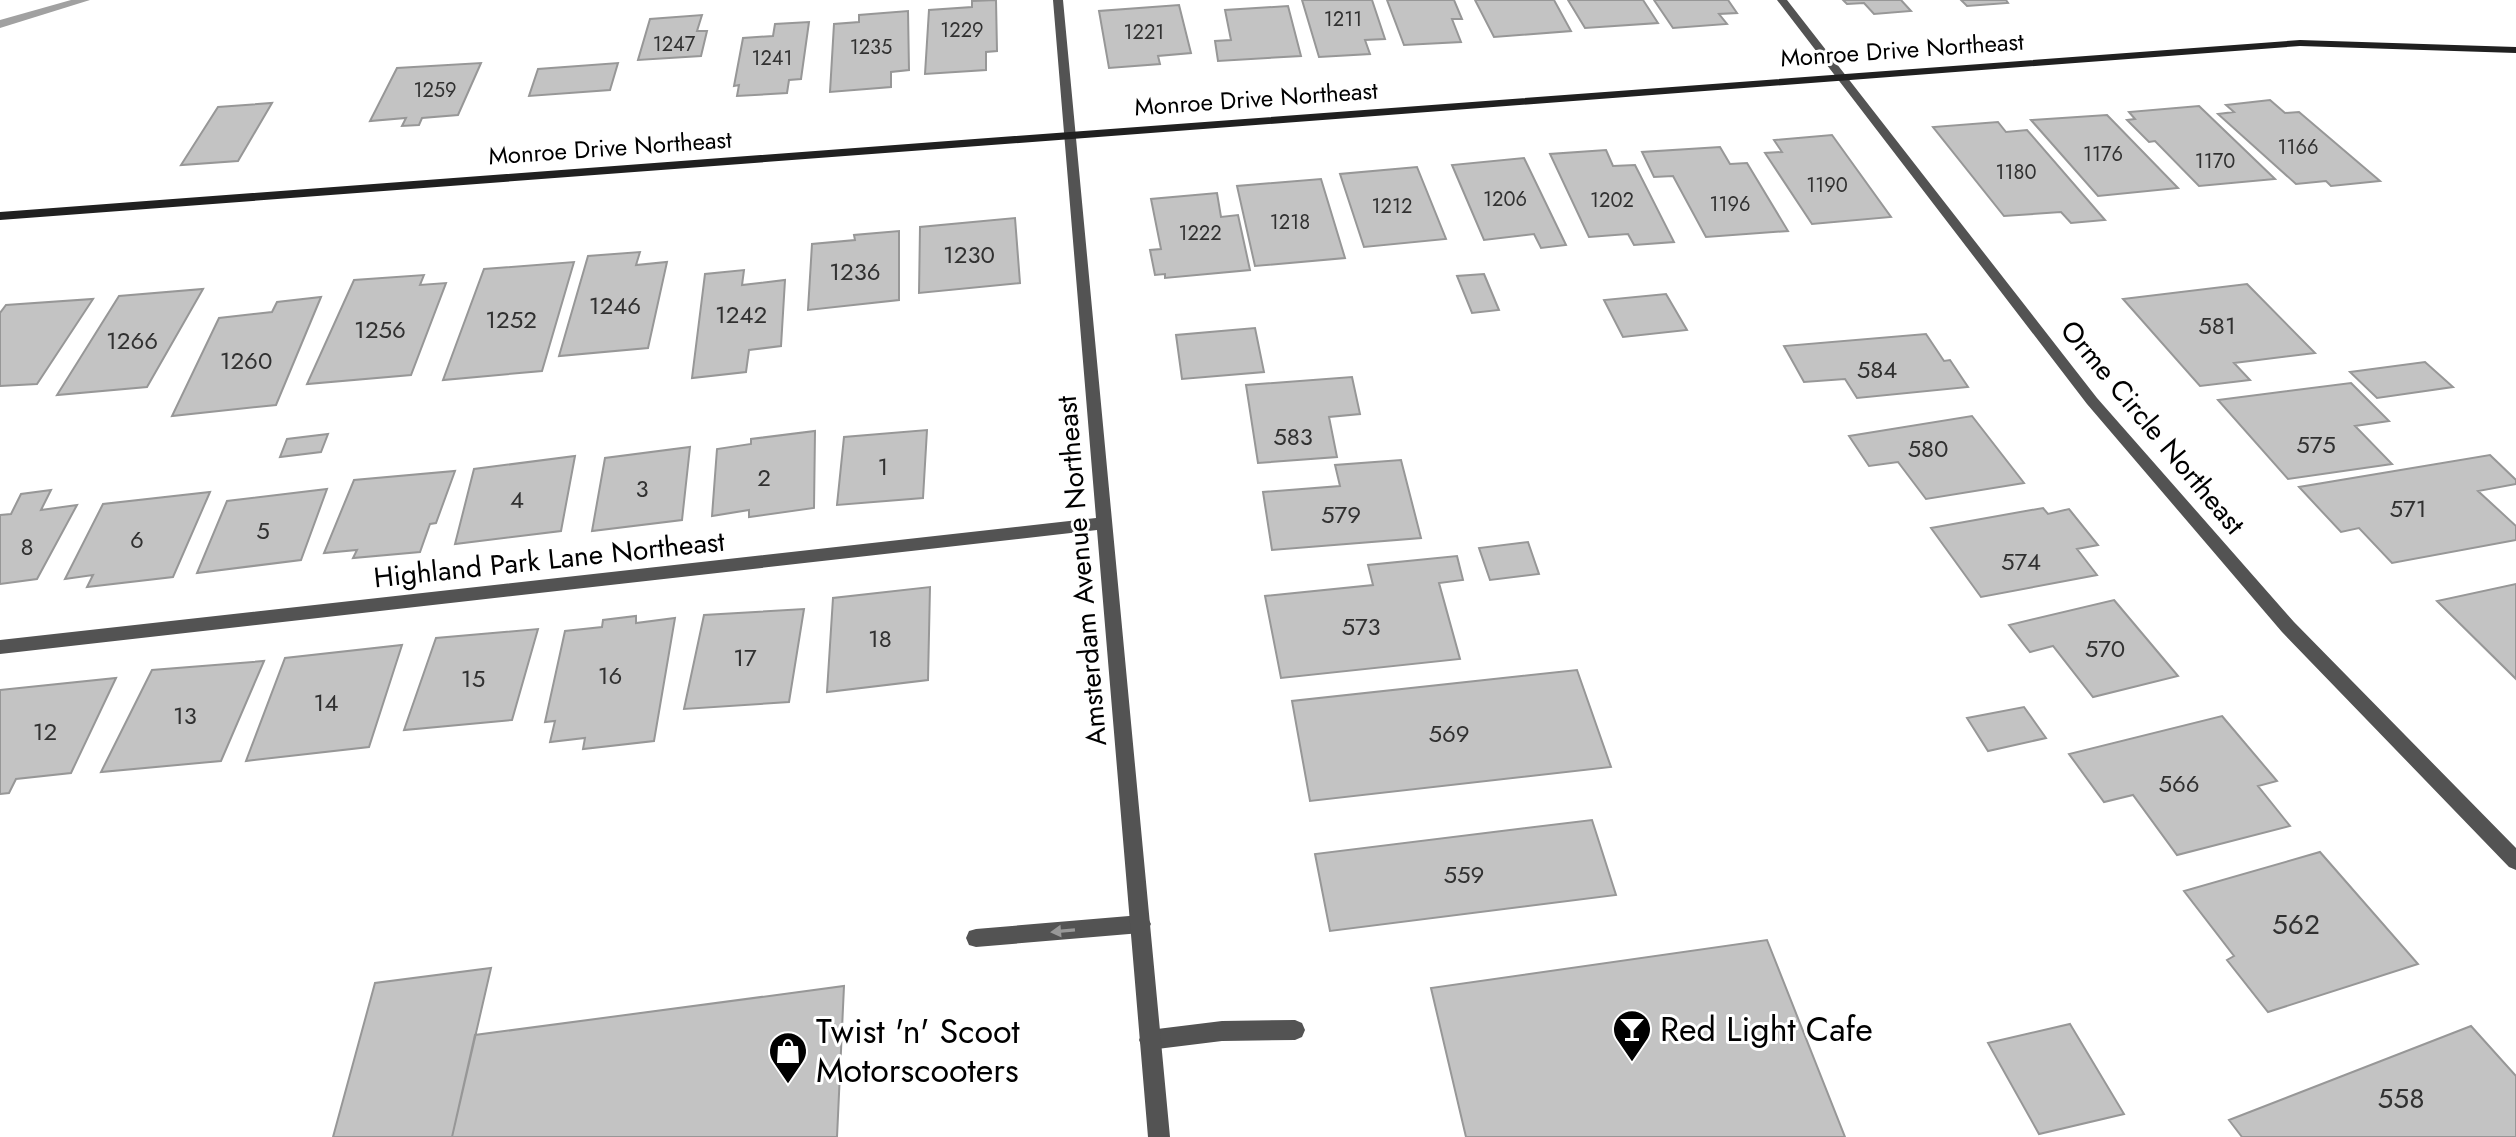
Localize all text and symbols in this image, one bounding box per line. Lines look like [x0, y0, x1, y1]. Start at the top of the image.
house number: 1211 [1324, 5, 1362, 34]
house number: 1229 [940, 16, 984, 45]
house number: 1221 [1124, 18, 1164, 47]
street label: Monroe Drive Northeast [1779, 24, 2025, 75]
house number: 1247 [653, 30, 696, 59]
house number: 1235 [850, 33, 892, 62]
house number: 1241 [751, 44, 793, 73]
street label: Monroe Drive Northeast [1133, 73, 1379, 124]
house number: 1259 [413, 76, 457, 105]
street label: Monroe Drive Northeast [487, 122, 733, 173]
house number: 1166 [2277, 133, 2319, 162]
house number: 1176 [2083, 140, 2123, 169]
house number: 1170 [2195, 147, 2235, 176]
house number: 1180 [1996, 158, 2036, 187]
house number: 1190 [1806, 171, 1848, 200]
house number: 1206 [1483, 185, 1527, 214]
house number: 1202 [1590, 186, 1634, 215]
house number: 1196 [1709, 190, 1751, 219]
house number: 1212 [1372, 192, 1412, 221]
house number: 1218 [1270, 208, 1310, 237]
house number: 1222 [1178, 219, 1222, 248]
house number: 1230 [943, 237, 995, 272]
house number: 1236 [829, 254, 881, 289]
house number: 1246 [589, 288, 641, 323]
house number: 1242 [715, 297, 767, 332]
house number: 1252 [485, 302, 537, 337]
house number: 581 [2198, 308, 2236, 343]
street label: Orme Circle Northeast [2051, 311, 2255, 544]
house number: 1256 [354, 312, 406, 347]
house number: 1266 [106, 323, 158, 358]
house number: 1260 [220, 343, 272, 378]
house number: 584 [1857, 352, 1897, 387]
street label: Amsterdam Avenue Northeast [1046, 394, 1117, 748]
house number: 583 [1273, 419, 1313, 454]
house number: 575 [2296, 427, 2336, 462]
house number: 580 [1907, 431, 1949, 466]
house number: 1 [878, 449, 888, 484]
house number: 2 [757, 460, 771, 495]
house number: 3 [635, 471, 649, 506]
house number: 4 [510, 482, 524, 517]
house number: 571 [2390, 491, 2426, 526]
house number: 579 [1321, 497, 1361, 532]
house number: 5 [256, 513, 270, 548]
street label: Highland Park Lane Northeast [372, 521, 727, 598]
house number: 6 [130, 522, 144, 557]
house number: 8 [20, 529, 34, 564]
house number: 574 [2001, 544, 2041, 579]
house number: 573 [1341, 609, 1381, 644]
house number: 18 [868, 621, 892, 656]
house number: 570 [2085, 631, 2125, 666]
house number: 17 [733, 640, 757, 675]
house number: 16 [598, 658, 622, 693]
house number: 15 [461, 661, 485, 696]
house number: 14 [314, 685, 338, 720]
house number: 13 [173, 698, 197, 733]
house number: 12 [33, 714, 57, 749]
house number: 569 [1428, 716, 1470, 751]
house number: 566 [2158, 766, 2200, 801]
house number: 559 [1444, 857, 1484, 892]
house number: 562 [2272, 904, 2320, 945]
one-way arrow [1050, 924, 1075, 937]
place label: Red Light Cafe [1660, 1005, 1873, 1054]
place label: Twist 'n' Scoot Motorscooters [816, 1007, 1020, 1095]
bar icon: Red Light Cafe [1611, 1008, 1653, 1063]
shop icon: Twist 'n' Scoot Motorscooters [767, 1030, 809, 1085]
house number: 558 [2378, 1078, 2424, 1119]

